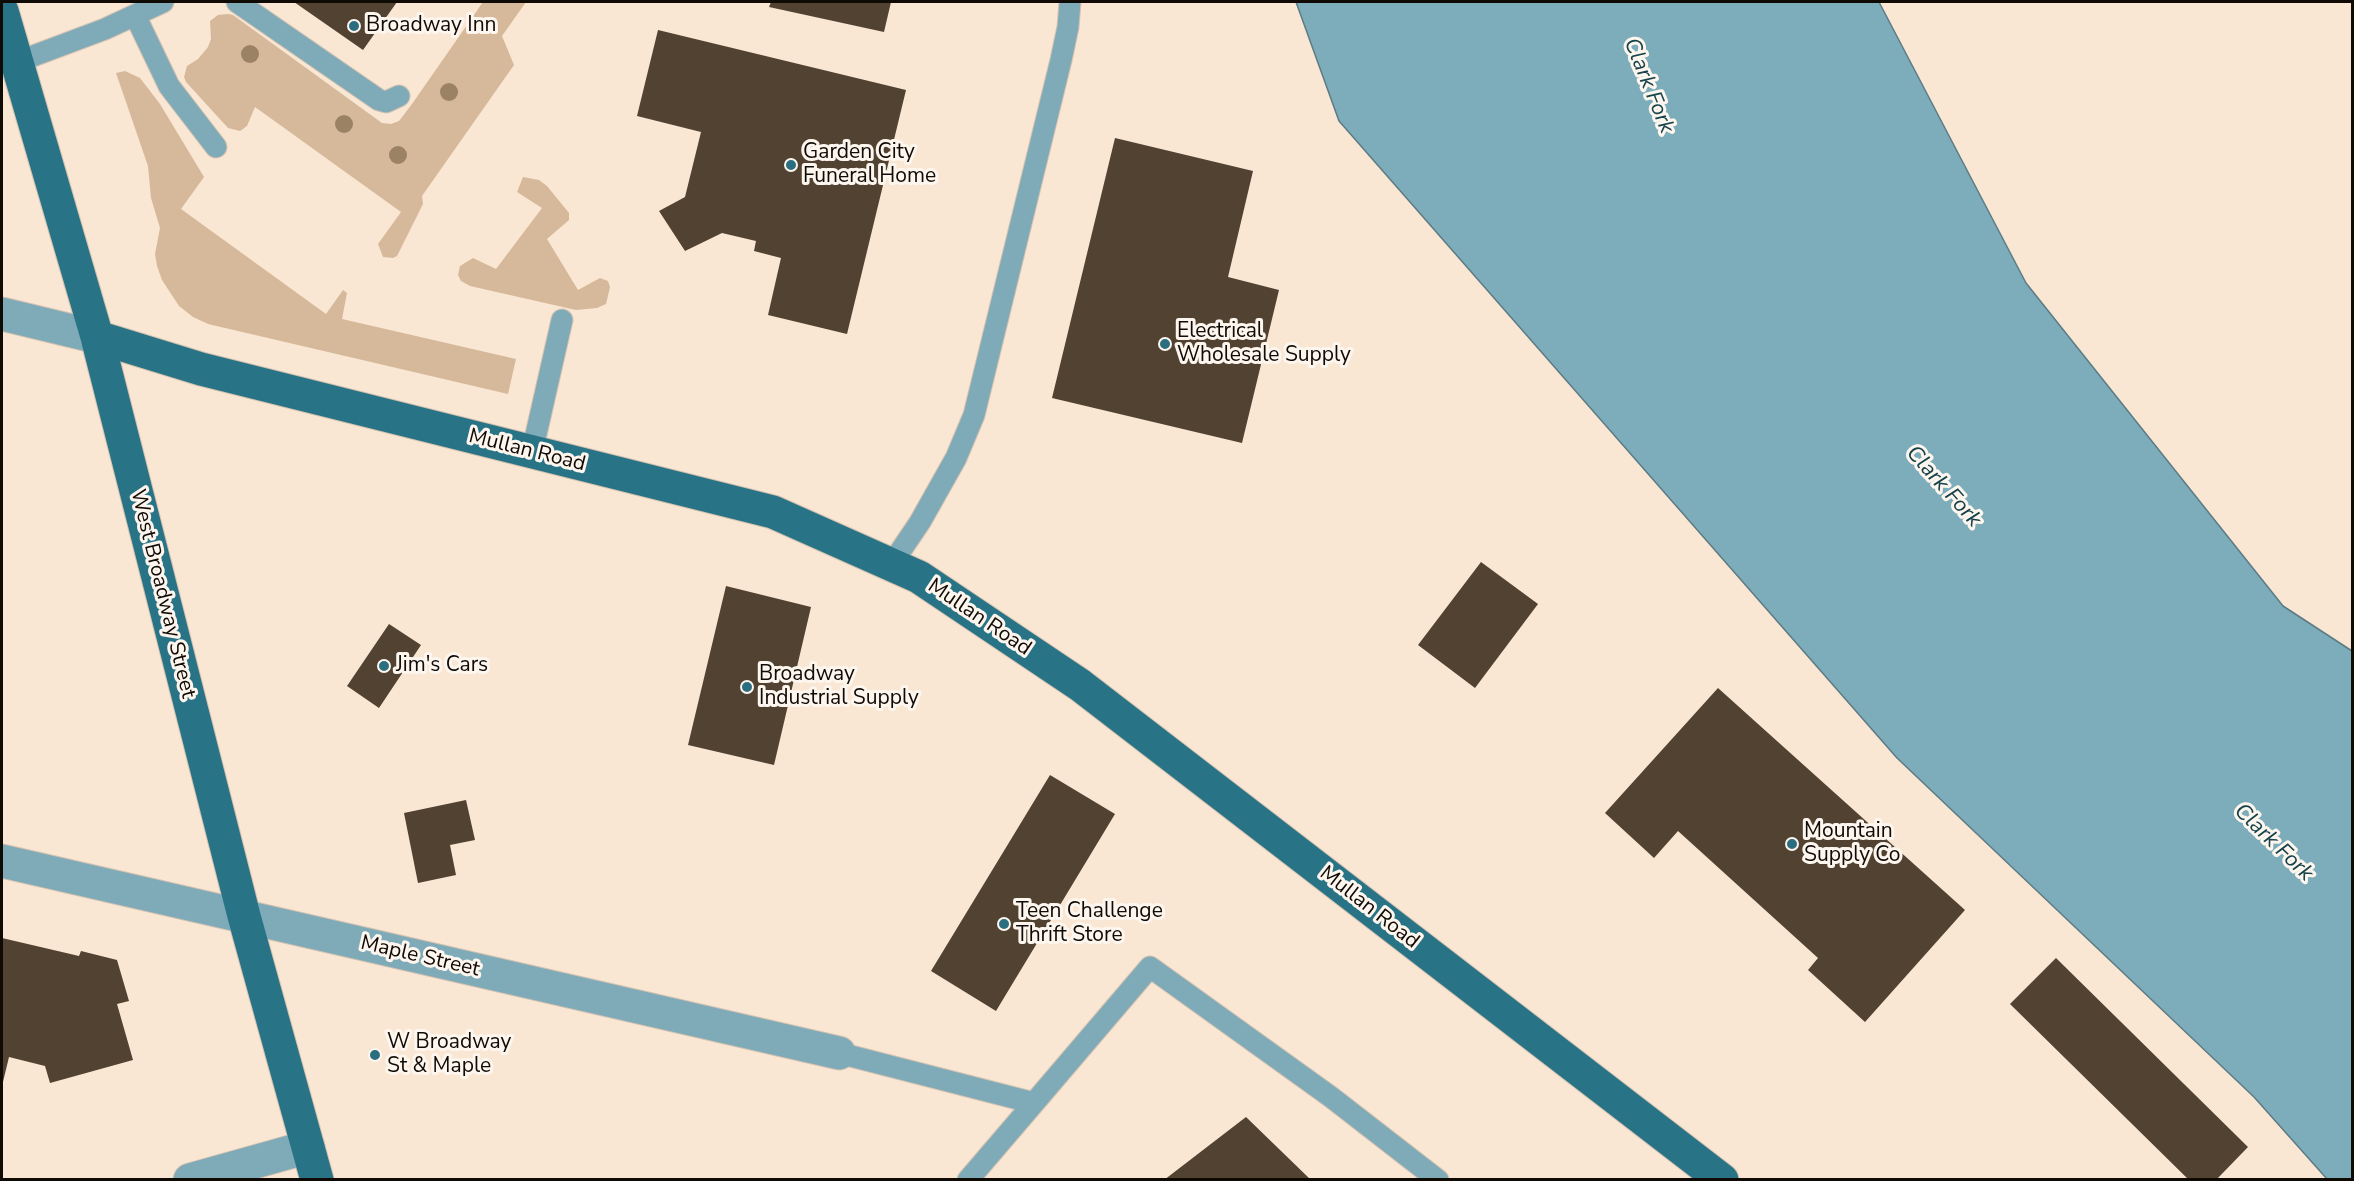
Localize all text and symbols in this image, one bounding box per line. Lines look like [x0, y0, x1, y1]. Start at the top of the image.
place label: Broadway Inn [366, 13, 497, 39]
marker: Broadway Inn [347, 19, 361, 33]
water label: Clark Fork [1617, 35, 1679, 137]
place label: Garden City Funeral Home [803, 140, 936, 190]
marker: Garden City Funeral Home [784, 158, 798, 172]
place label: Electrical Wholesale Supply [1177, 319, 1351, 369]
marker: Electrical Wholesale Supply [1158, 337, 1172, 351]
street label: Mullan Road [466, 424, 588, 478]
water label: Clark Fork [1900, 441, 1986, 533]
street label: West Broadway Street [124, 487, 200, 701]
street label: Mullan Road [922, 574, 1036, 662]
place label: Jim's Cars [396, 653, 488, 679]
marker: Jim's Cars [377, 659, 391, 673]
place label: Broadway Industrial Supply [759, 662, 919, 712]
marker: Broadway Industrial Supply [740, 680, 754, 694]
water label: Clark Fork [2228, 799, 2318, 887]
place label: Mountain Supply Co [1804, 819, 1900, 869]
marker: Mountain Supply Co [1785, 837, 1799, 851]
street label: Mullan Road [1314, 861, 1424, 955]
place label: Teen Challenge Thrift Store [1016, 899, 1163, 949]
marker: Teen Challenge Thrift Store [997, 917, 1011, 931]
street label: Maple Street [358, 931, 482, 983]
place label: W Broadway St & Maple [387, 1030, 511, 1080]
marker: W Broadway St & Maple [368, 1048, 382, 1062]

